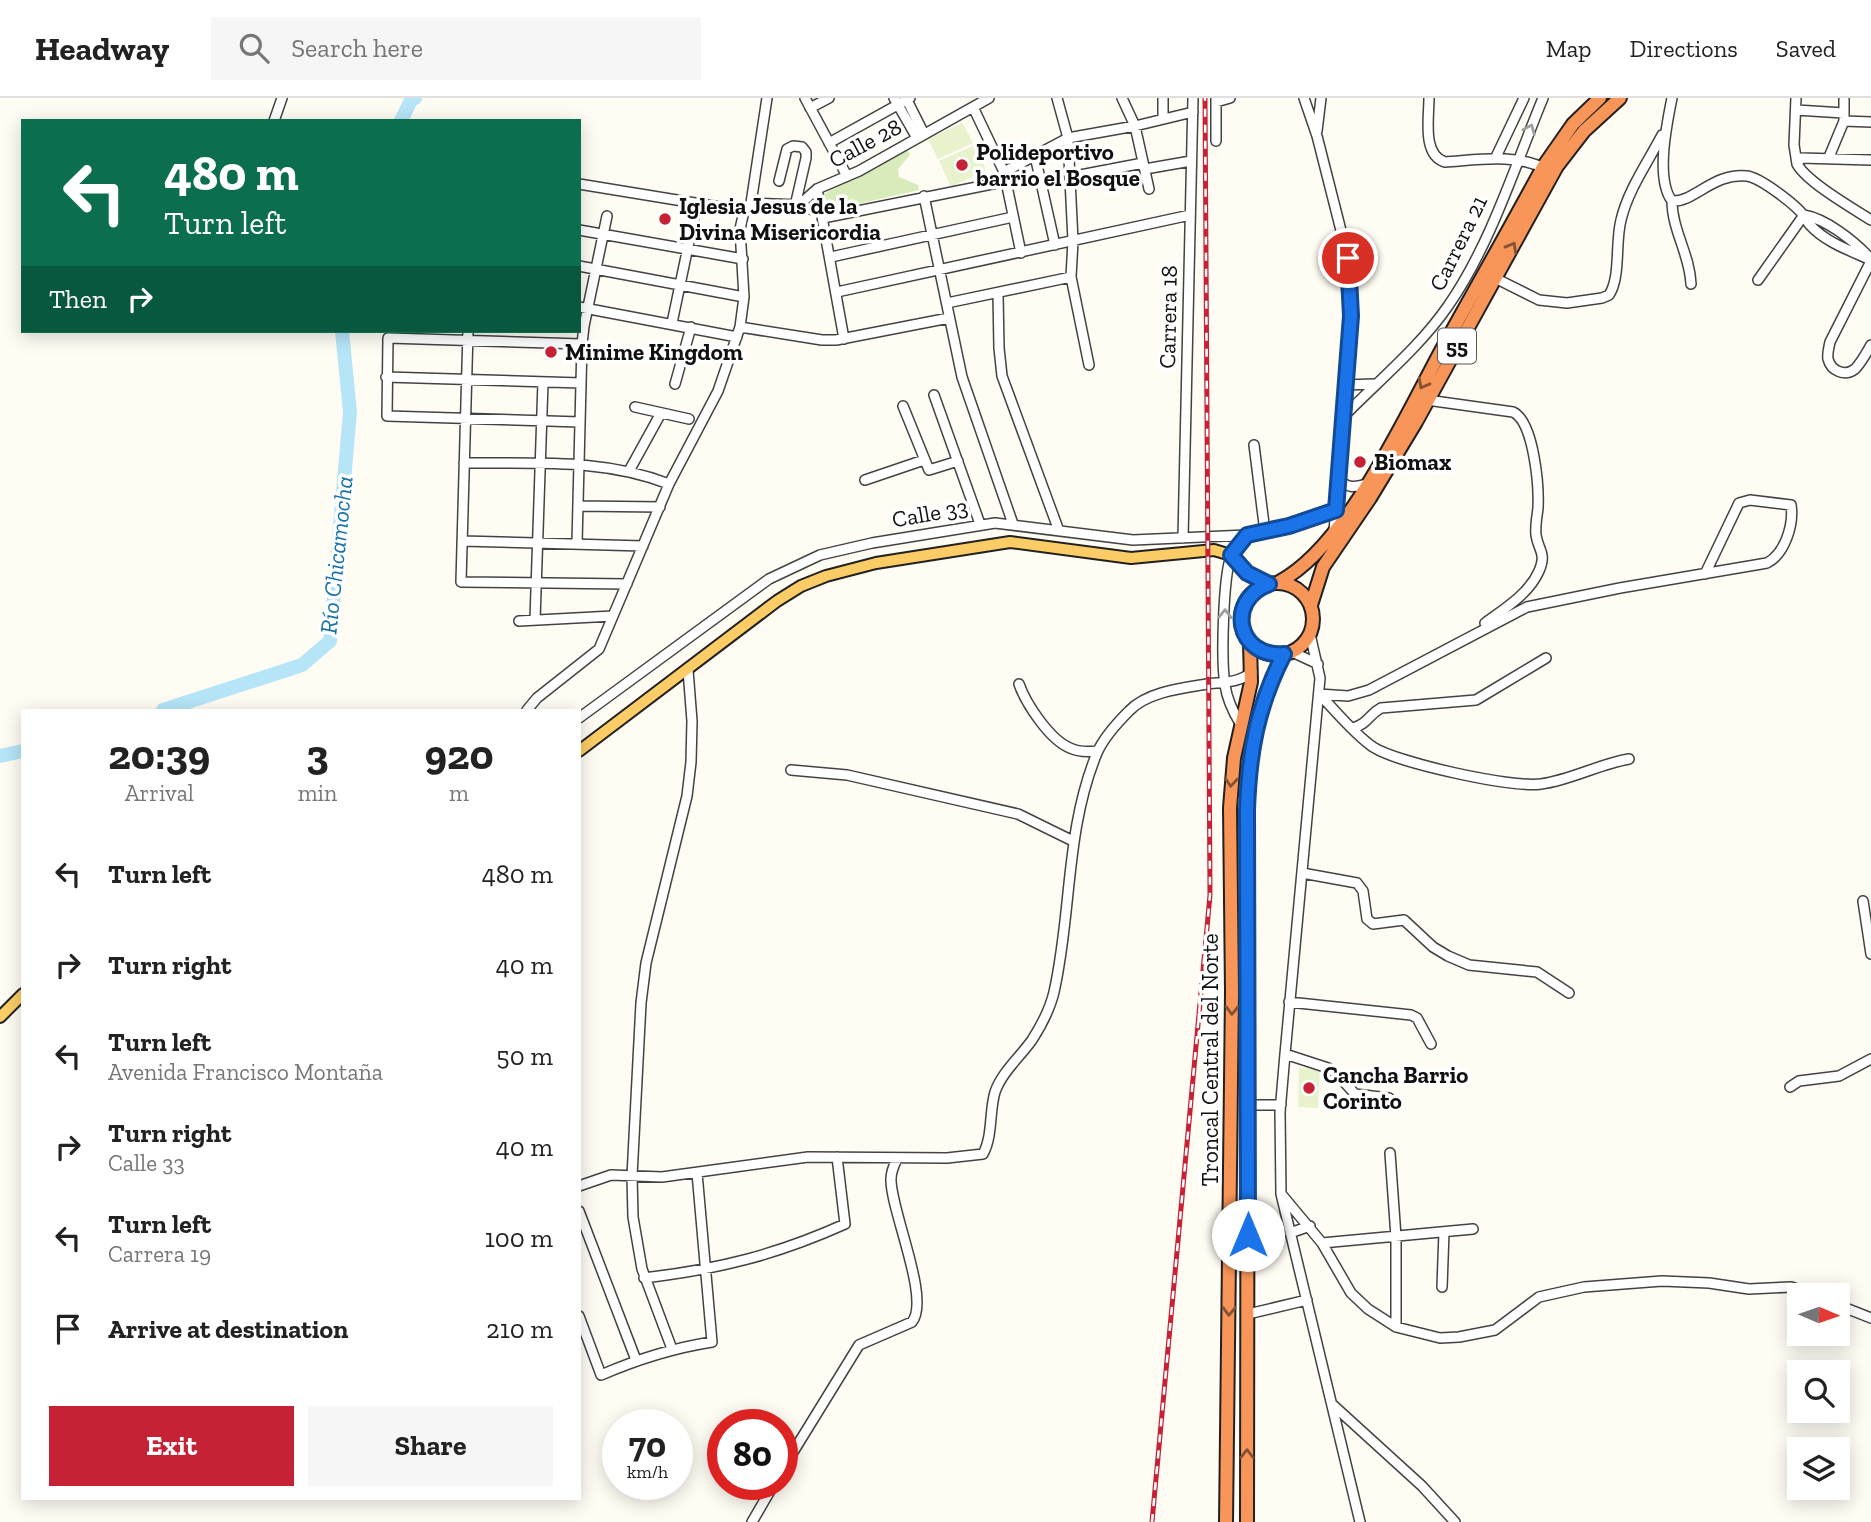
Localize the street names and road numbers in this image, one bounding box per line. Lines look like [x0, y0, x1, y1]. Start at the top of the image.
street label: Calle 28 [824, 112, 906, 174]
street label: Carrera 21 [1423, 191, 1493, 295]
street label: Carrera 18 [1153, 265, 1183, 369]
road number: 55 [1438, 328, 1476, 364]
street label: Calle 33 [890, 493, 970, 533]
street label: Troncal Central del Norte [1196, 933, 1224, 1187]

